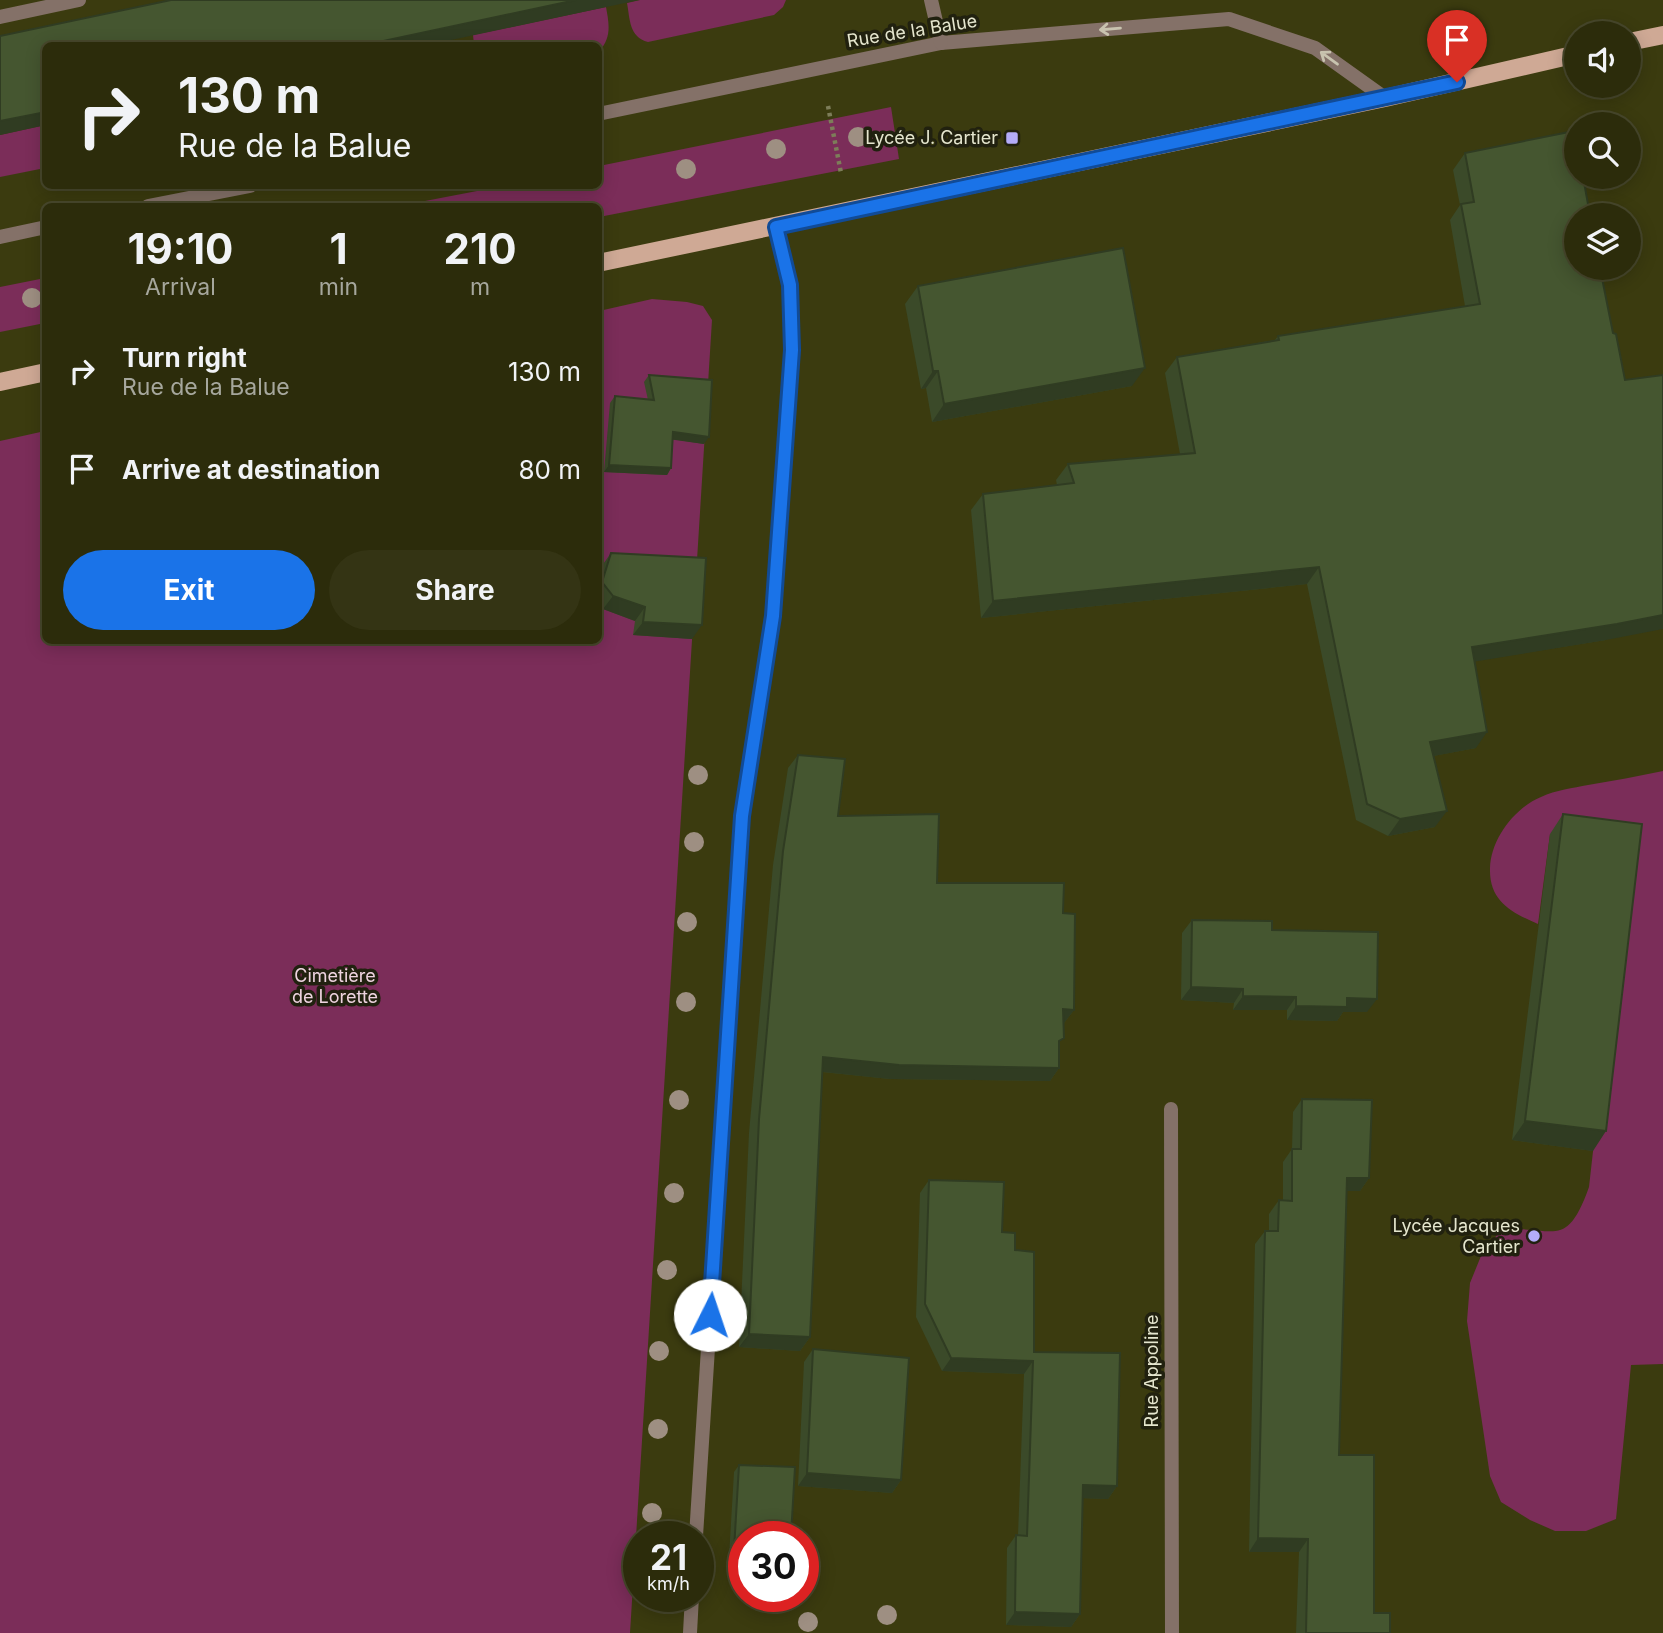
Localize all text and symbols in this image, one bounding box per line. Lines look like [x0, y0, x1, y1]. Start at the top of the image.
street label: Rue de la Balue [845, 10, 978, 51]
pin [1427, 10, 1487, 82]
icon: arrive [1438, 21, 1476, 59]
map controls [1564, 21, 1641, 280]
button: sound [1564, 21, 1641, 98]
one-way arrow [1099, 23, 1122, 36]
one-way arrow [1320, 51, 1339, 65]
text: 130 m [178, 66, 320, 125]
icon: right [63, 70, 154, 161]
button: search [1564, 112, 1641, 189]
text: Rue de la Balue [178, 126, 411, 165]
place label: Lycée J. Cartier [865, 127, 998, 148]
marker: Lycée J. Cartier [1004, 130, 1020, 146]
button: layers [1564, 203, 1641, 280]
text: 19:10 [127, 223, 233, 274]
text: 1 [329, 223, 348, 274]
text: 210 [444, 223, 517, 274]
text: Arrival [145, 273, 216, 301]
text: min [319, 273, 358, 301]
text: m [470, 273, 490, 301]
text: Turn right [122, 342, 247, 373]
icon: right [63, 352, 101, 390]
text: 130 m [508, 356, 581, 387]
text: Rue de la Balue [122, 373, 290, 401]
icon: arrive [63, 450, 101, 488]
text: Arrive at destination [122, 454, 381, 485]
text: 80 m [518, 454, 581, 485]
button: Exit [63, 550, 315, 630]
button: Share [329, 550, 581, 630]
park label: Cimetière de Lorette [292, 965, 378, 1007]
place label: Lycée Jacques Cartier [1393, 1215, 1520, 1257]
marker: Lycée Jacques Cartier [1526, 1228, 1542, 1244]
position arrow [673, 1278, 747, 1352]
street label: Rue Appoline [1141, 1315, 1162, 1427]
speed limit sign: 30 [728, 1521, 819, 1612]
text: 21 [650, 1536, 687, 1578]
text: km/h [647, 1573, 690, 1594]

